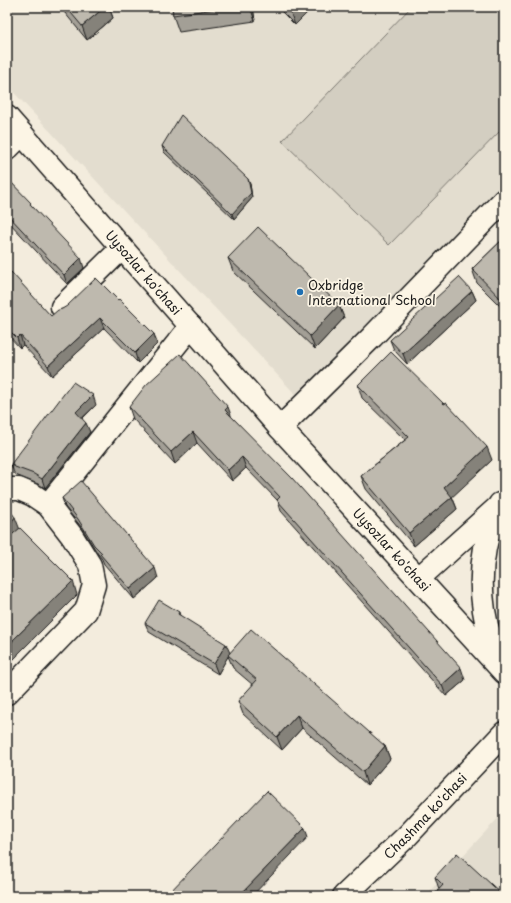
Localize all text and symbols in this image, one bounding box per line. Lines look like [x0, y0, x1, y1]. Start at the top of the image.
street label: Uysozlar ko'chasi [101, 226, 186, 319]
place label: Oxbridge International School [308, 275, 436, 309]
marker: Oxbridge International School [295, 287, 305, 297]
street label: Uysozlar ko'chasi [349, 503, 435, 595]
street label: Chashma ko'chasi [379, 768, 471, 863]

